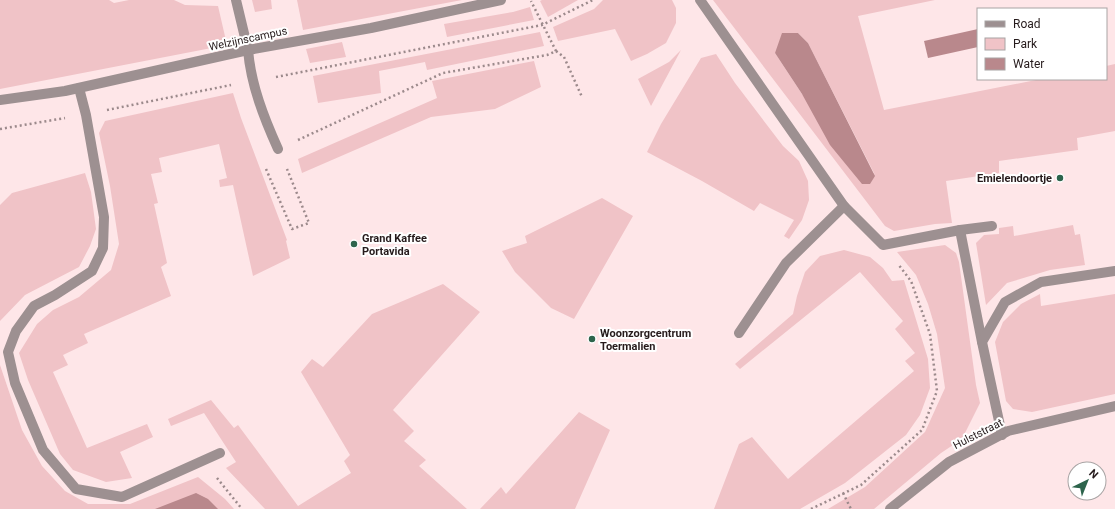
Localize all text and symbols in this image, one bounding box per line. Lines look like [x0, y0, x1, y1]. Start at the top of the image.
legend [977, 8, 1107, 80]
text: Road [1013, 17, 1041, 31]
street label: Welzijnscampus [208, 24, 289, 54]
text: Park [1013, 37, 1038, 51]
text: Water [1013, 57, 1044, 71]
place label: Emielendoortje [977, 172, 1052, 185]
marker: Emielendoortje [1055, 173, 1065, 183]
place label: Grand Kaffee Portavida [362, 232, 427, 258]
marker: Grand Kaffee Portavida [349, 239, 359, 249]
place label: Woonzorgcentrum Toermalien [600, 327, 691, 353]
marker: Woonzorgcentrum Toermalien [587, 334, 597, 344]
street label: Hulststraat [951, 416, 1005, 452]
north arrow [1067, 461, 1107, 501]
text: N [1086, 467, 1101, 482]

